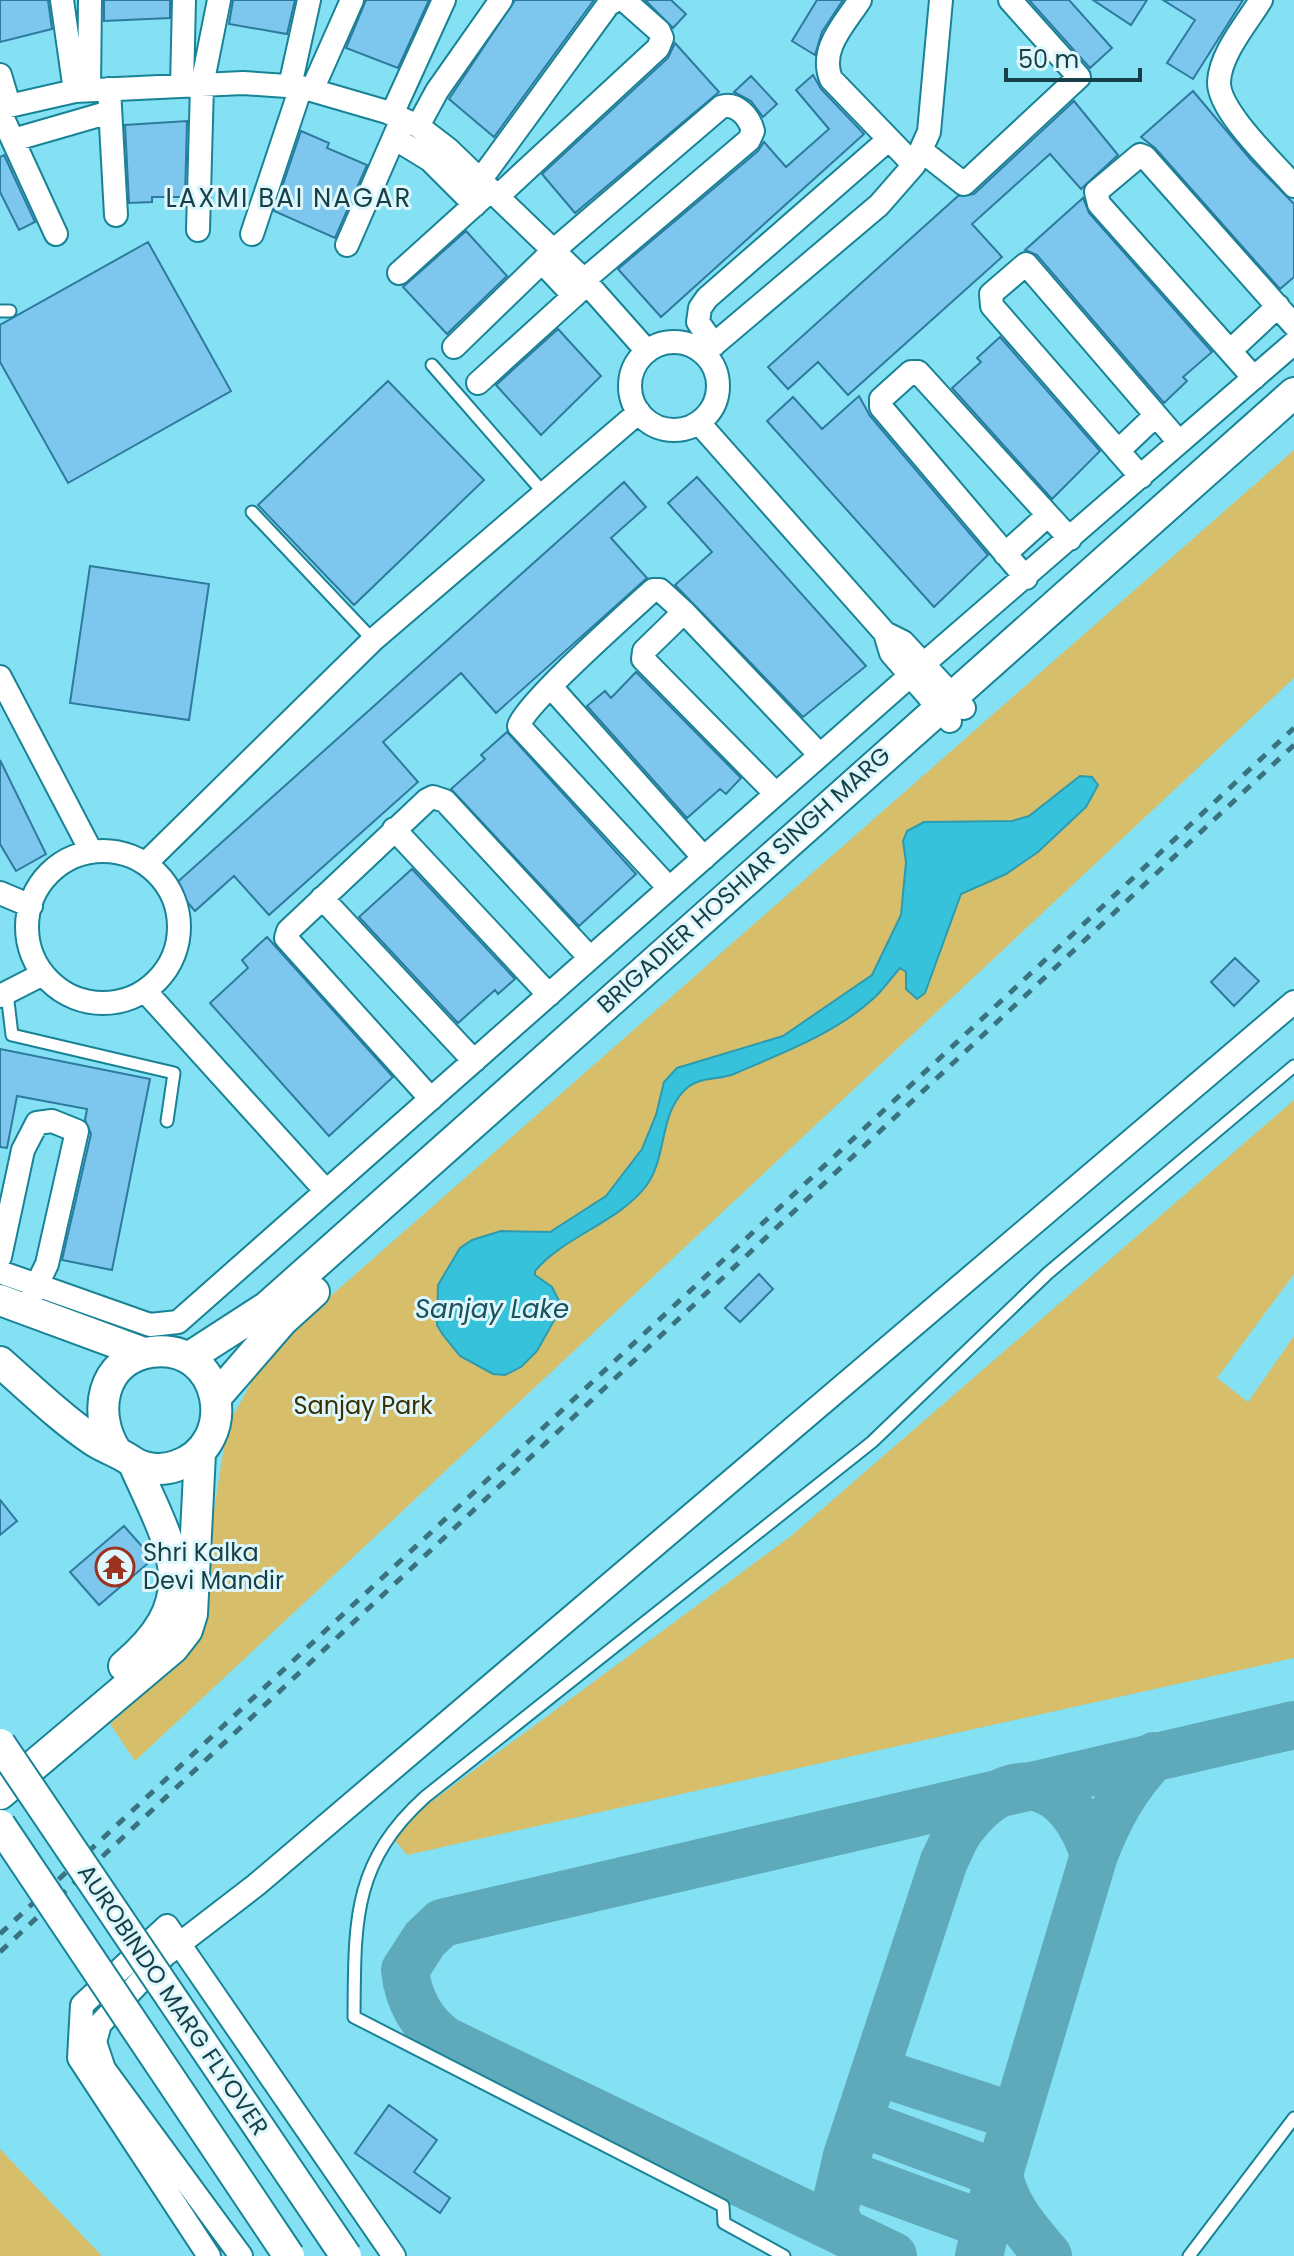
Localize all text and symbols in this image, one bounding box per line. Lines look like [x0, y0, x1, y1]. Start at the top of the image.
scale bar [1006, 32, 1140, 82]
text: 50 m [1018, 43, 1079, 76]
district label: LAXMI BAI NAGAR [166, 180, 412, 216]
street label: BRIGADIER HOSHIAR SINGH MARG [590, 739, 897, 1020]
water label: Sanjay Lake [415, 1291, 569, 1327]
park label: Sanjay Park [293, 1389, 433, 1422]
place label: Shri Kalka Devi Mandir [143, 1536, 284, 1597]
temple icon: Shri Kalka Devi Mandir [94, 1546, 136, 1588]
street label: AUROBINDO MARG FLYOVER [70, 1858, 277, 2142]

